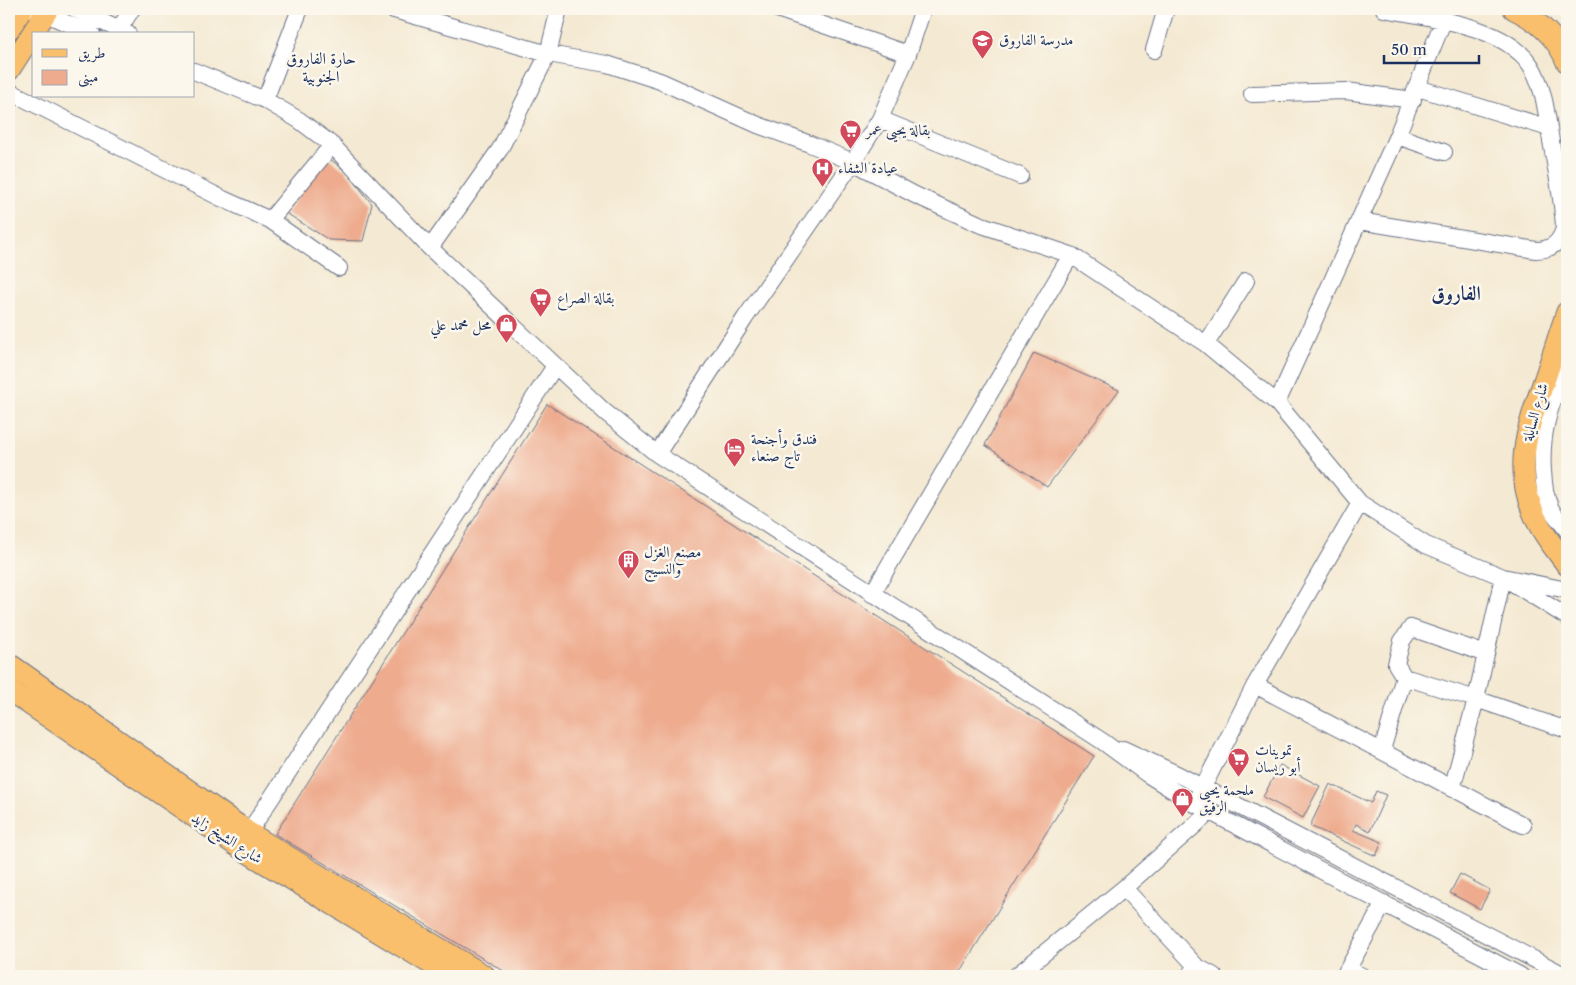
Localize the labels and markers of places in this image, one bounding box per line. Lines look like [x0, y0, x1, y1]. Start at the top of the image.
school or university icon: مدرسة الفاروق [971, 28, 995, 59]
place label: مدرسة الفاروق [999, 30, 1073, 49]
supermarket icon: بقالة يحيى عمر [838, 118, 862, 149]
place label: بقالة يحيى عمر [864, 120, 931, 143]
hospital icon: عيادة الشفاء [810, 156, 834, 187]
place label: عيادة الشفاء [838, 158, 898, 177]
supermarket icon: بقالة الصراع [529, 286, 553, 317]
place label: بقالة الصراع [557, 288, 614, 311]
shop icon: محل محمد علي [495, 313, 519, 344]
place label: محل محمد علي [430, 315, 491, 339]
place label: فندق وأجنحة تاج صنعاء [751, 428, 817, 469]
hotel icon: فندق وأجنحة تاج صنعاء [723, 436, 747, 467]
place label: مصنع الغزل والنسيج [644, 542, 701, 583]
building icon: مصنع الغزل والنسيج [616, 549, 640, 580]
place label: تموينات أبو ريسان [1255, 740, 1301, 776]
supermarket icon: تموينات أبو ريسان [1227, 747, 1251, 778]
place label: ملحمة يحيى الرفيق [1199, 780, 1254, 816]
shop icon: ملحمة يحيى الرفيق [1171, 787, 1195, 818]

